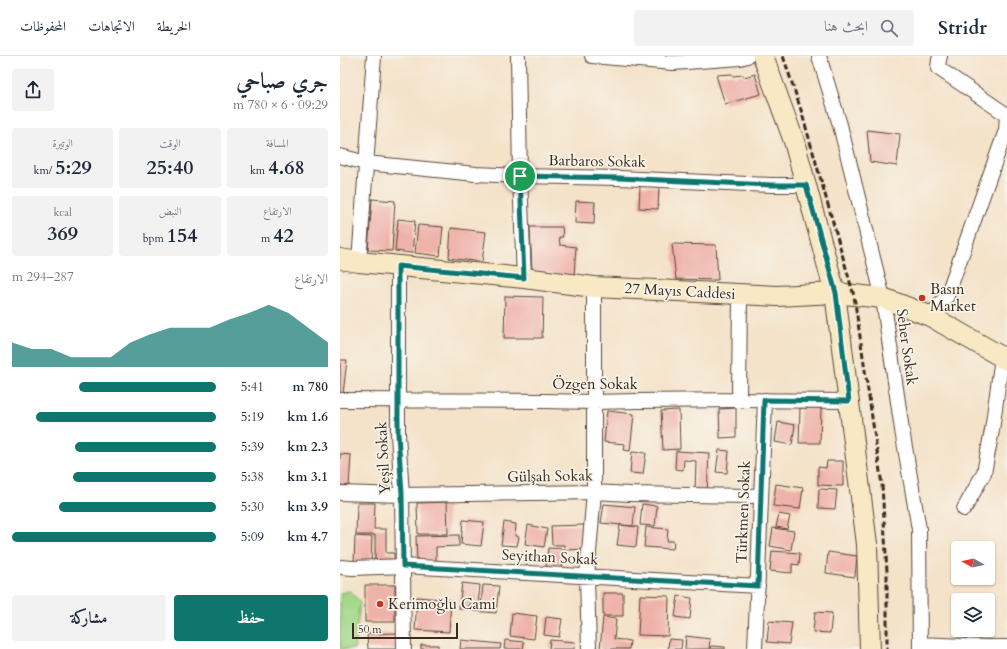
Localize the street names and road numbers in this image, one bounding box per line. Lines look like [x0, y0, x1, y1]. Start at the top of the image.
street label: Barbaros Sokak [548, 150, 646, 172]
street label: 27 Mayıs Caddesi [624, 278, 736, 304]
street label: Seher Sokak [892, 307, 922, 387]
street label: Özgen Sokak [552, 374, 638, 394]
street label: Yeşil Sokak [371, 421, 395, 495]
street label: Türkmen Sokak [731, 460, 755, 564]
street label: Gülşah Sokak [507, 465, 593, 487]
street label: Seyithan Sokak [501, 544, 599, 570]

